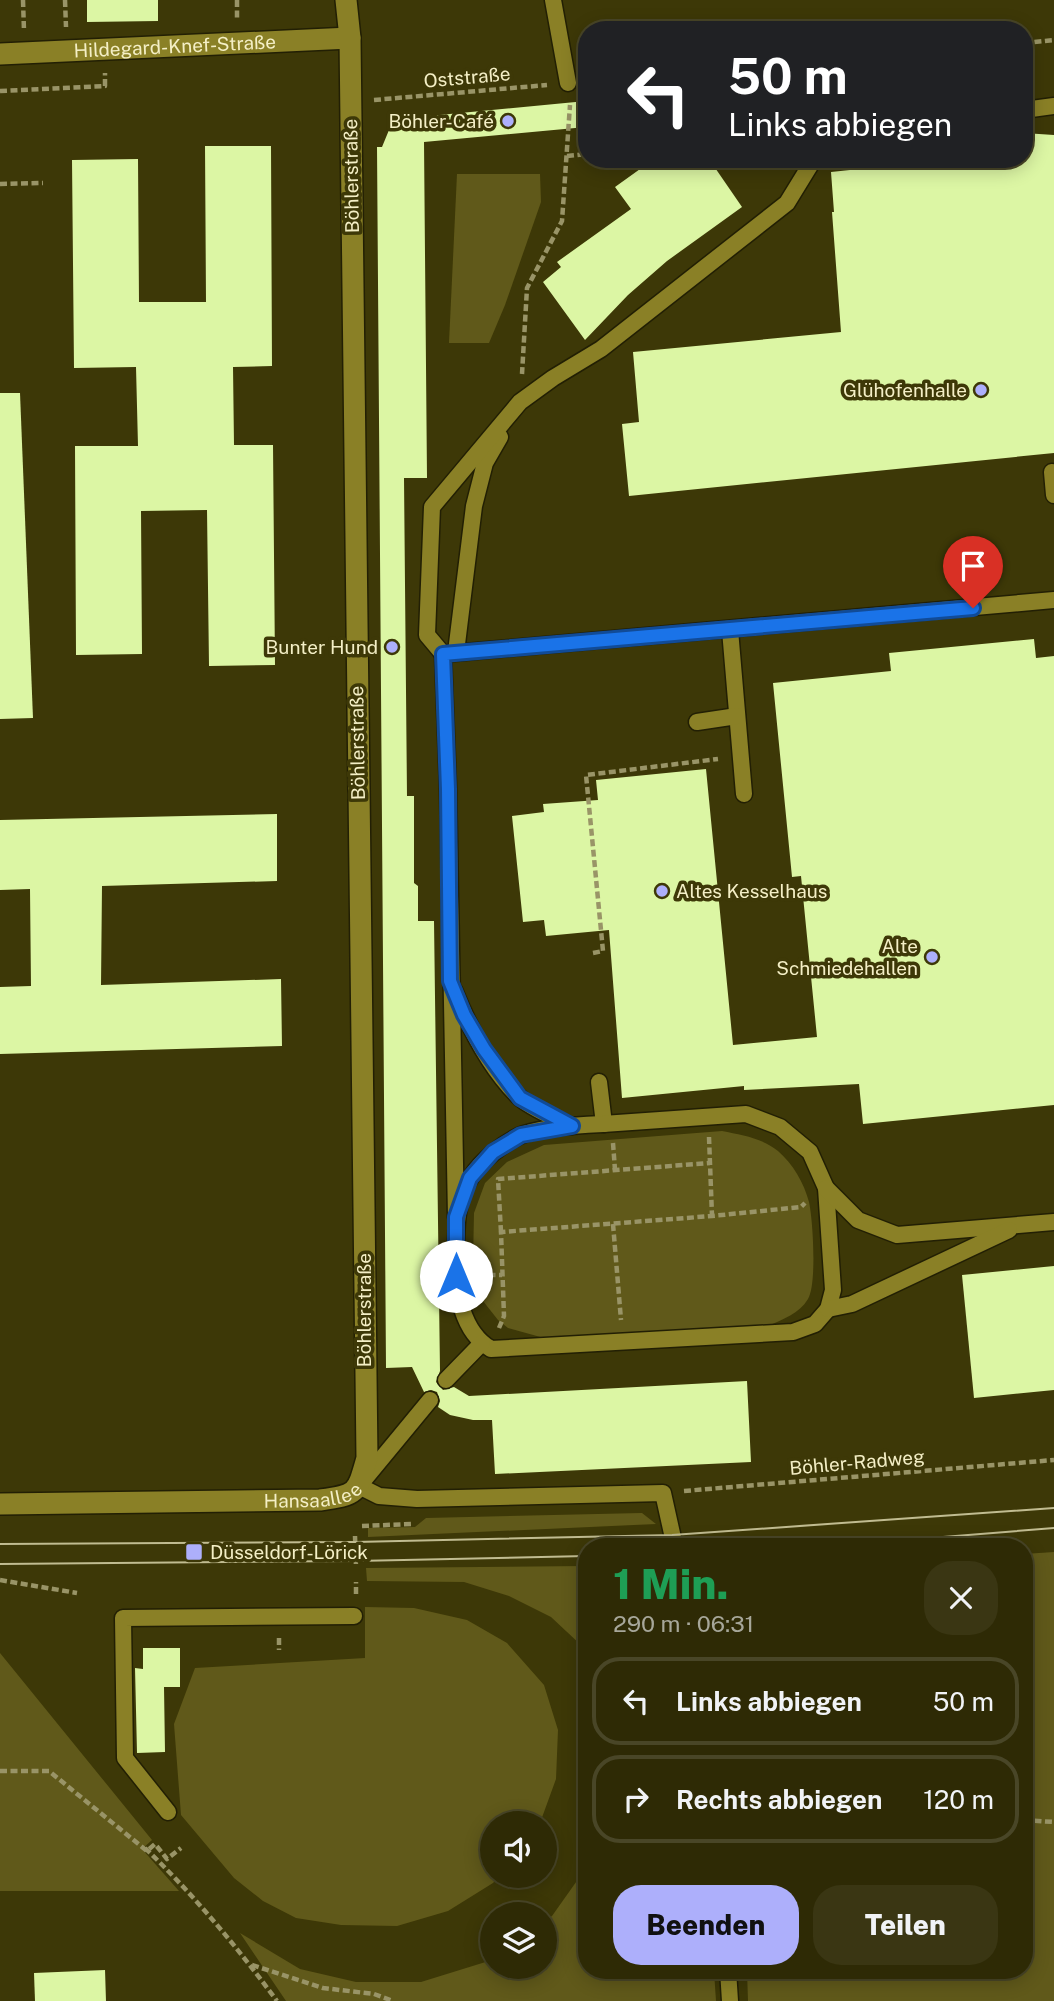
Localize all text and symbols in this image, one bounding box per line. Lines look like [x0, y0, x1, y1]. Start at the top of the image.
street label: Hildegard-Knef-Straße [73, 30, 276, 62]
text: 50 m [728, 47, 848, 105]
icon: left [613, 49, 704, 140]
street label: Oststraße [423, 62, 511, 92]
text: Links abbiegen [728, 106, 952, 143]
place label: Böhler-Café [388, 110, 494, 132]
marker: Böhler-Café [500, 113, 516, 129]
street label: Böhlerstraße [339, 119, 363, 233]
place label: Glühofenhalle [843, 379, 967, 401]
marker: Glühofenhalle [973, 382, 989, 398]
pin [943, 536, 1003, 608]
icon: arrive [954, 547, 992, 585]
place label: Bunter Hund [266, 636, 378, 658]
marker: Bunter Hund [384, 639, 400, 655]
street label: Böhlerstraße [345, 686, 369, 800]
place label: Altes Kesselhaus [676, 880, 827, 902]
marker: Altes Kesselhaus [654, 883, 670, 899]
place label: Alte Schmiedehallen [776, 935, 918, 979]
marker: Alte Schmiedehallen [924, 949, 940, 965]
position arrow [419, 1239, 493, 1313]
street label: Böhlerstraße [353, 1253, 375, 1367]
street label: Böhler-Radweg [788, 1445, 926, 1479]
street label: Hansaallee [263, 1478, 367, 1512]
place label: Düsseldorf-Lörick [210, 1541, 368, 1563]
marker: Düsseldorf-Lörick [184, 1542, 204, 1562]
text: 1 Min. [613, 1559, 729, 1608]
button: close [924, 1561, 998, 1635]
text: 290 m · 06:31 [613, 1610, 754, 1637]
icon: left [617, 1682, 655, 1720]
text: Links abbiegen [676, 1686, 862, 1717]
text: 50 m [933, 1686, 994, 1717]
icon: right [617, 1780, 655, 1818]
text: Rechts abbiegen [676, 1784, 882, 1815]
text: 120 m [923, 1784, 994, 1815]
map controls [480, 1811, 557, 1979]
button: sound [480, 1811, 557, 1888]
button: Beenden [613, 1885, 799, 1965]
button: Teilen [813, 1885, 998, 1965]
button: layers [480, 1902, 557, 1979]

